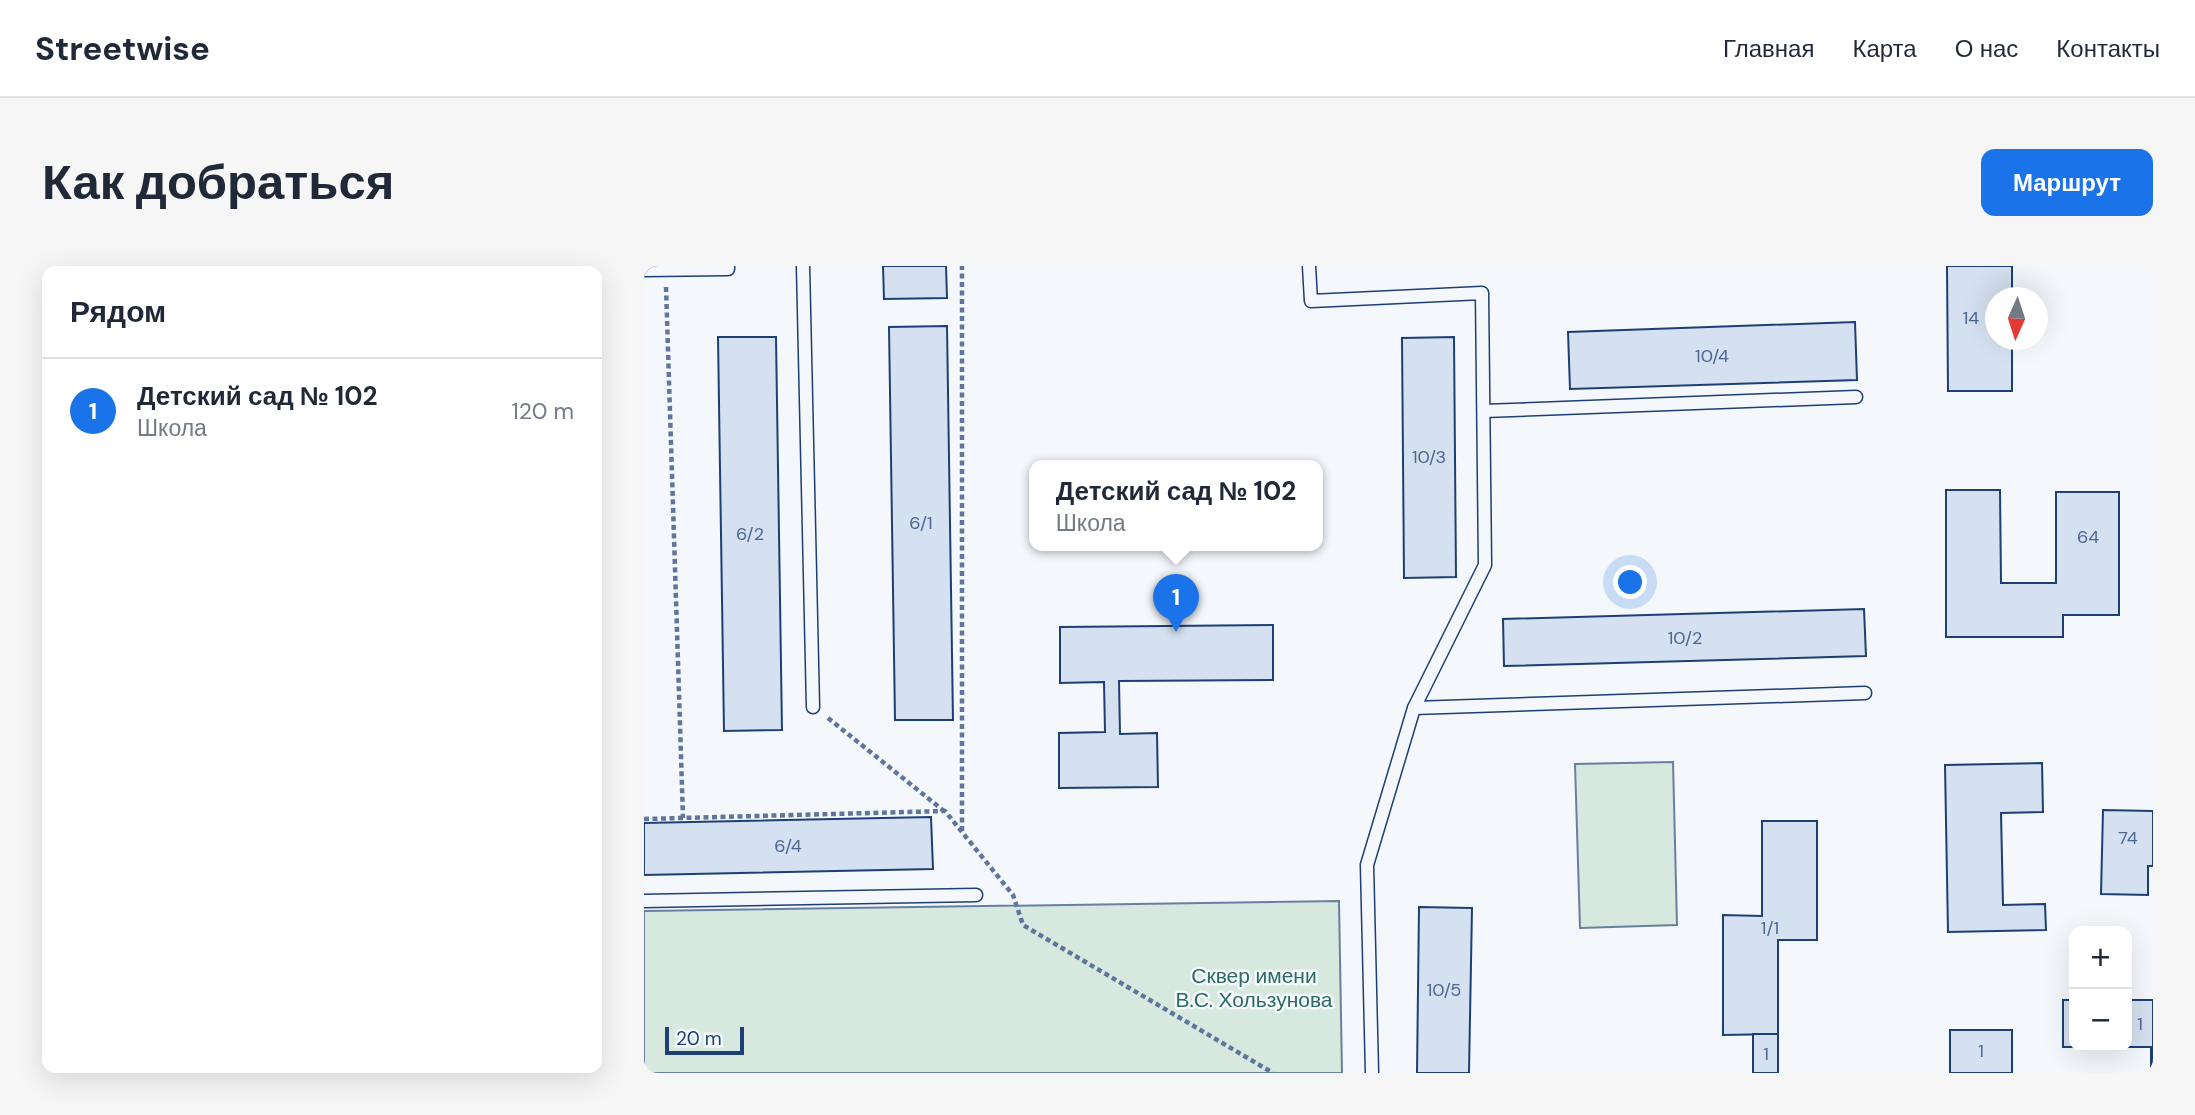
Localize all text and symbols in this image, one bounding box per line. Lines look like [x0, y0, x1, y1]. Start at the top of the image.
text: Streetwise [35, 27, 210, 70]
text: Главная [1723, 33, 1814, 64]
text: Карта [1852, 33, 1917, 64]
text: О нас [1955, 33, 2018, 64]
text: Контакты [2056, 33, 2160, 64]
button: Маршрут [1981, 149, 2153, 216]
text: Как добраться [42, 150, 394, 214]
north arrow [1985, 287, 2048, 350]
text: Рядом [70, 292, 166, 331]
house number: 14 [1963, 306, 1979, 330]
house number: 10/4 [1695, 344, 1729, 368]
text: Детский сад № 102 [137, 379, 378, 413]
text: 1 [89, 396, 97, 426]
text: 120 m [511, 396, 574, 426]
text: Школа [137, 413, 207, 443]
house number: 10/3 [1412, 445, 1446, 469]
popup [1029, 460, 1323, 551]
text: Детский сад № 102 [1056, 474, 1296, 508]
text: Школа [1056, 508, 1126, 538]
house number: 6/1 [909, 511, 933, 535]
house number: 6/2 [736, 522, 764, 546]
house number: 64 [2077, 525, 2099, 549]
your location [1613, 565, 1647, 599]
pin: 1 [1153, 574, 1199, 632]
house number: 10/2 [1668, 626, 1702, 650]
house number: 74 [2118, 826, 2138, 850]
house number: 6/4 [774, 834, 802, 858]
house number: 1/1 [1761, 916, 1779, 940]
map controls [2069, 926, 2132, 1052]
button: + [2069, 926, 2132, 989]
park label: Сквер имени В.С. Хользунова [1175, 962, 1333, 1014]
house number: 10/5 [1427, 978, 1461, 1002]
button: − [2069, 989, 2132, 1052]
house number: 1 [2137, 1012, 2143, 1036]
scale bar [665, 1024, 744, 1056]
text: 20 m [676, 1026, 722, 1051]
house number: 1 [1978, 1039, 1984, 1063]
house number: 1 [1763, 1042, 1769, 1066]

